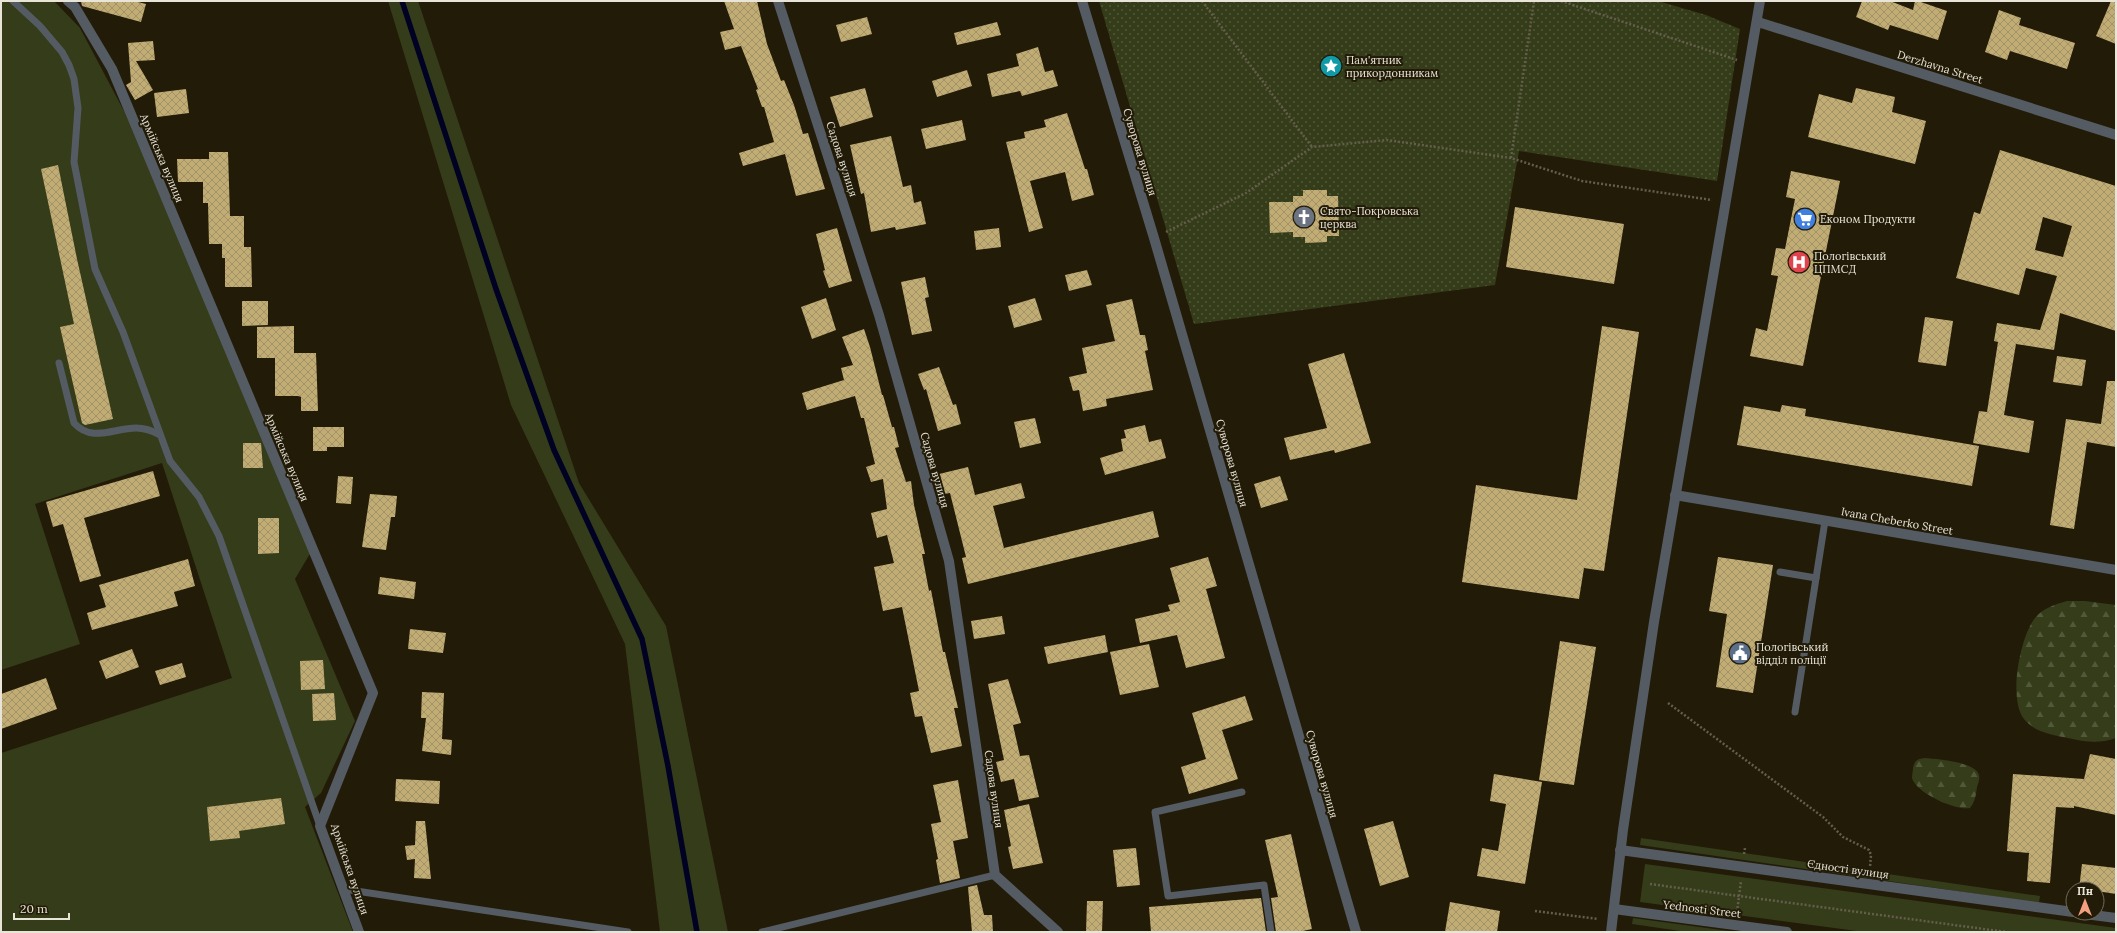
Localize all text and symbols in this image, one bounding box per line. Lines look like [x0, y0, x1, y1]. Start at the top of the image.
street label: Derzhavna Street [1896, 47, 1985, 87]
place icon: Пам'ятник прикордонникам [1318, 53, 1344, 79]
place label: Пам'ятник прикордонникам [1346, 53, 1438, 80]
street label: Суворова вулиця [1120, 107, 1160, 197]
street label: Армійська вулиця [137, 111, 187, 205]
street label: Садова вулиця [823, 120, 861, 198]
church icon: Свято-Покровська церква [1291, 204, 1317, 230]
place label: Свято-Покровська церква [1320, 204, 1419, 231]
supermarket icon: Економ Продукти [1792, 206, 1818, 232]
place label: Економ Продукти [1820, 212, 1915, 226]
hospital icon: Пологівський ЦПМСД [1786, 249, 1812, 275]
place label: Пологівський ЦПМСД [1814, 249, 1886, 276]
street label: Армійська вулиця [262, 410, 312, 504]
street label: Суворова вулиця [1213, 418, 1251, 509]
street label: Садова вулиця [917, 430, 953, 510]
street label: Ivana Cheberko Street [1840, 504, 1955, 538]
public building icon: Пологівський відділ поліції [1727, 640, 1753, 666]
place label: Пологівський відділ поліції [1756, 640, 1828, 667]
street label: Суворова вулиця [1303, 729, 1341, 820]
street label: Садова вулиця [982, 749, 1006, 829]
street label: Армійська вулиця [328, 821, 372, 916]
street label: Єдності вулиця [1806, 856, 1890, 882]
north arrow [2065, 881, 2105, 921]
text: Пн [2077, 884, 2093, 898]
scale bar [14, 895, 69, 921]
street label: Yednosti Street [1661, 897, 1743, 921]
text: 20 m [20, 901, 48, 916]

